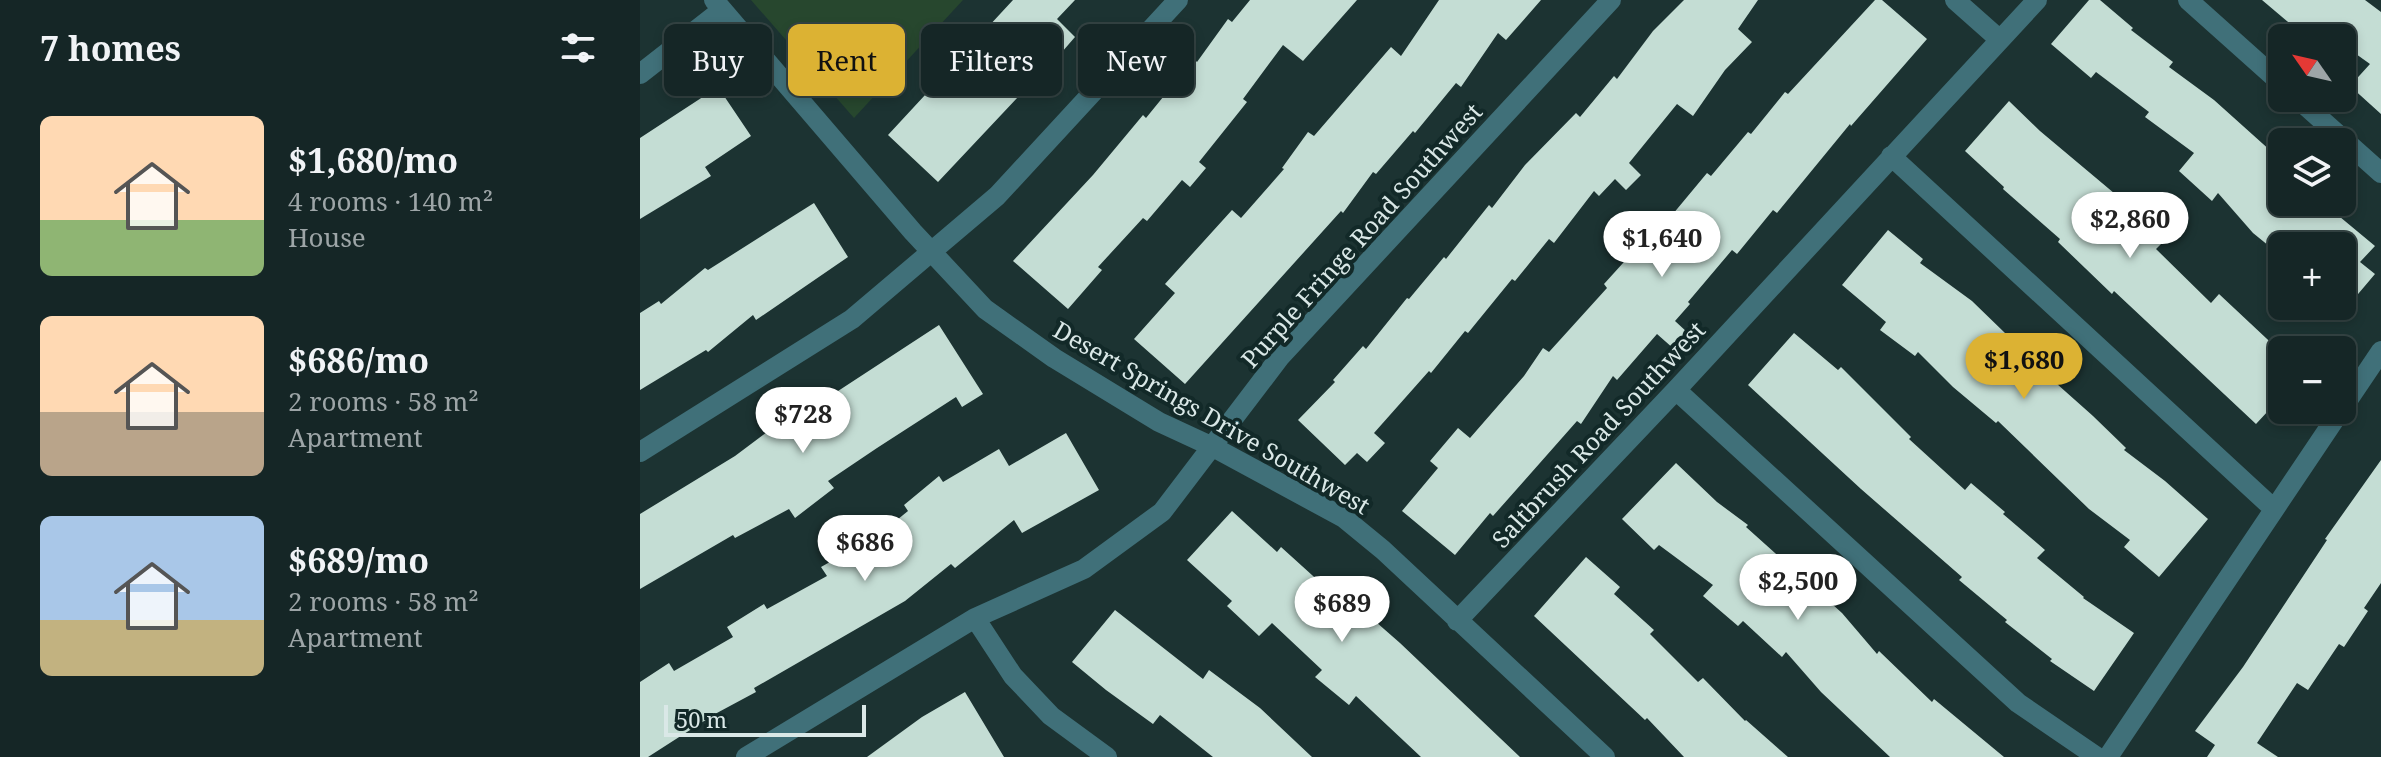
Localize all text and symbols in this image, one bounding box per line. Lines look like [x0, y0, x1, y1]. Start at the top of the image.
chip: Buy [664, 24, 772, 96]
chip: Rent [788, 24, 905, 96]
chip: Filters [921, 24, 1062, 96]
chip: New [1078, 24, 1194, 96]
north arrow [2268, 24, 2356, 112]
map controls [2268, 24, 2356, 424]
text: 7 homes [40, 25, 181, 71]
icon: filters [556, 26, 600, 70]
street label: Purple Fringe Road Southwest [1233, 96, 1489, 374]
button: layers [2268, 128, 2356, 216]
text: $1,680/mo [288, 137, 458, 183]
icon: home [104, 148, 200, 244]
text: 4 rooms · 140 m² [288, 183, 493, 219]
pin: $2,860 [2065, 192, 2195, 260]
text: $2,860 [2089, 200, 2171, 236]
pin: $1,640 [1597, 211, 1727, 279]
text: House [288, 219, 366, 255]
text: $1,640 [1621, 219, 1703, 255]
button: + [2268, 232, 2356, 320]
street label: Desert Springs Drive Southwest [1048, 313, 1376, 521]
street label: Saltbrush Road Southwest [1484, 313, 1712, 555]
pin: $1,680 [1959, 333, 2089, 401]
button: − [2268, 336, 2356, 424]
text: $686/mo [288, 337, 429, 383]
text: $1,680 [1983, 341, 2065, 377]
icon: home [104, 348, 200, 444]
text: 2 rooms · 58 m² [288, 383, 479, 419]
pin: $728 [756, 387, 850, 455]
text: $728 [774, 395, 832, 431]
text: Apartment [288, 419, 423, 455]
pin: $686 [818, 515, 912, 583]
text: $686 [836, 523, 894, 559]
text: $689/mo [288, 537, 429, 583]
icon: home [104, 548, 200, 644]
pin: $2,500 [1733, 554, 1863, 622]
text: $2,500 [1757, 562, 1839, 598]
pin: $689 [1295, 576, 1389, 644]
text: 2 rooms · 58 m² [288, 583, 479, 619]
text: $689 [1313, 584, 1371, 620]
text: Apartment [288, 619, 423, 655]
scale bar [664, 701, 866, 737]
text: 50 m [676, 704, 727, 734]

